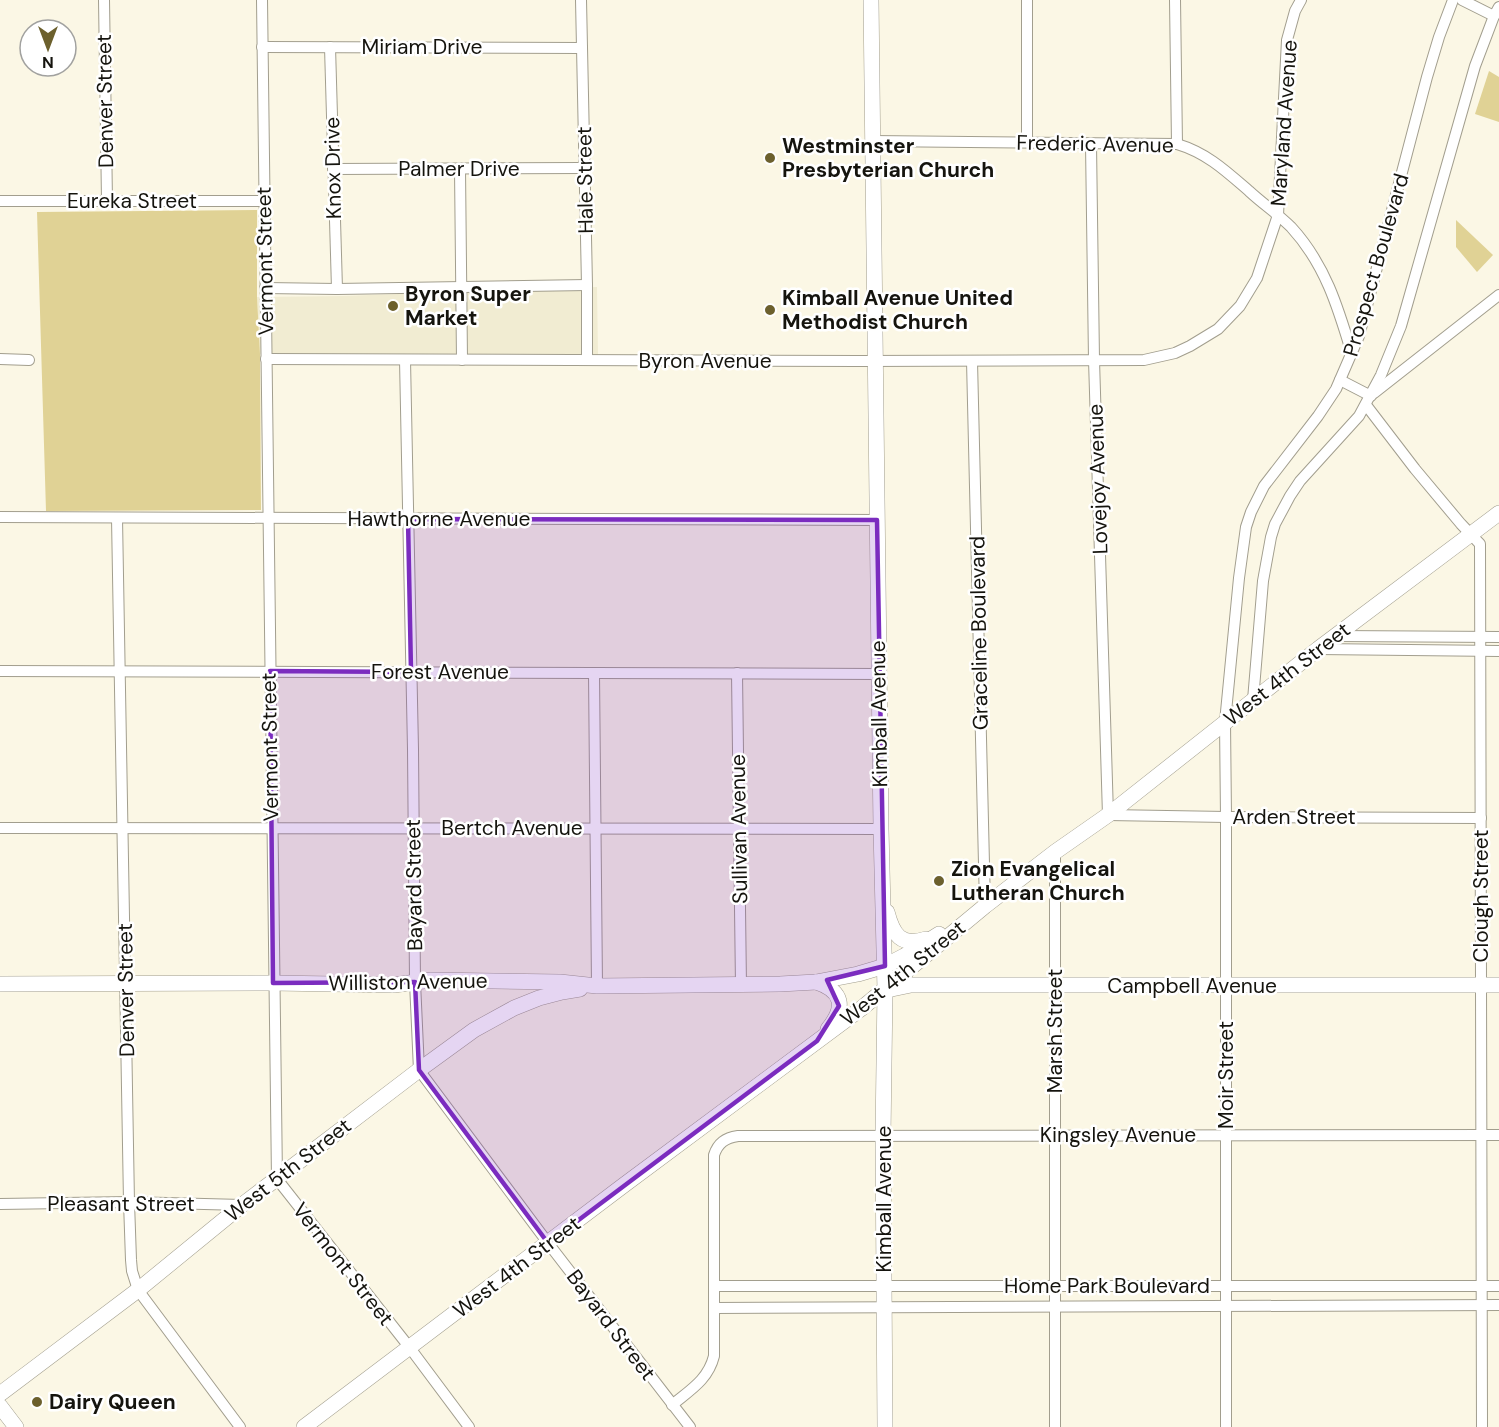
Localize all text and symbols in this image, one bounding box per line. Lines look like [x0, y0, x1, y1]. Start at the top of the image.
north arrow [18, 18, 78, 78]
street label: Miriam Drive [362, 33, 483, 61]
street label: Denver Street [90, 34, 120, 168]
street label: Maryland Avenue [1264, 39, 1304, 207]
text: N [42, 52, 54, 73]
street label: Knox Drive [318, 117, 348, 219]
street label: Hale Street [570, 126, 600, 234]
street label: Frederic Avenue [1016, 129, 1174, 159]
place label: Westminster Presbyterian Church [782, 132, 994, 184]
marker: Westminster Presbyterian Church [763, 151, 777, 165]
street label: Palmer Drive [398, 155, 520, 183]
street label: Prospect Boulevard [1336, 170, 1416, 360]
street label: Vermont Street [250, 186, 280, 336]
street label: Eureka Street [67, 187, 197, 215]
place label: Byron Super Market [405, 280, 531, 332]
place label: Kimball Avenue United Methodist Church [782, 284, 1013, 336]
marker: Byron Super Market [386, 299, 400, 313]
marker: Kimball Avenue United Methodist Church [763, 303, 777, 317]
street label: Byron Avenue [638, 347, 772, 375]
street label: Lovejoy Avenue [1081, 403, 1115, 555]
street label: Hawthorne Avenue [348, 505, 531, 533]
street label: Graceline Boulevard [963, 536, 995, 730]
street label: West 4th Street [1218, 616, 1356, 732]
street label: Kimball Avenue [864, 640, 894, 788]
street label: Forest Avenue [371, 658, 509, 686]
street label: Vermont Street [255, 672, 285, 822]
street label: Sullivan Avenue [724, 754, 754, 904]
street label: Arden Street [1232, 803, 1356, 831]
street label: Bertch Avenue [441, 814, 583, 842]
street label: Bayard Street [399, 819, 429, 951]
street label: Clough Street [1467, 829, 1495, 963]
place label: Zion Evangelical Lutheran Church [951, 855, 1125, 907]
marker: Zion Evangelical Lutheran Church [932, 874, 946, 888]
street label: West 4th Street [835, 914, 971, 1032]
street label: Denver Street [111, 923, 141, 1057]
street label: Williston Avenue [328, 967, 488, 997]
street label: Marsh Street [1041, 969, 1069, 1093]
street label: Campbell Avenue [1107, 972, 1277, 1000]
street label: Moir Street [1212, 1021, 1240, 1129]
street label: West 5th Street [219, 1112, 357, 1228]
street label: Kingsley Avenue [1040, 1121, 1196, 1149]
street label: Kimball Avenue [870, 1125, 898, 1272]
street label: Pleasant Street [47, 1190, 195, 1218]
street label: Vermont Street [286, 1197, 400, 1331]
street label: West 4th Street [447, 1210, 587, 1324]
street label: Bayard Street [560, 1264, 662, 1386]
street label: Home Park Boulevard [1004, 1272, 1210, 1300]
place label: Dairy Queen [49, 1388, 176, 1416]
marker: Dairy Queen [30, 1395, 44, 1409]

